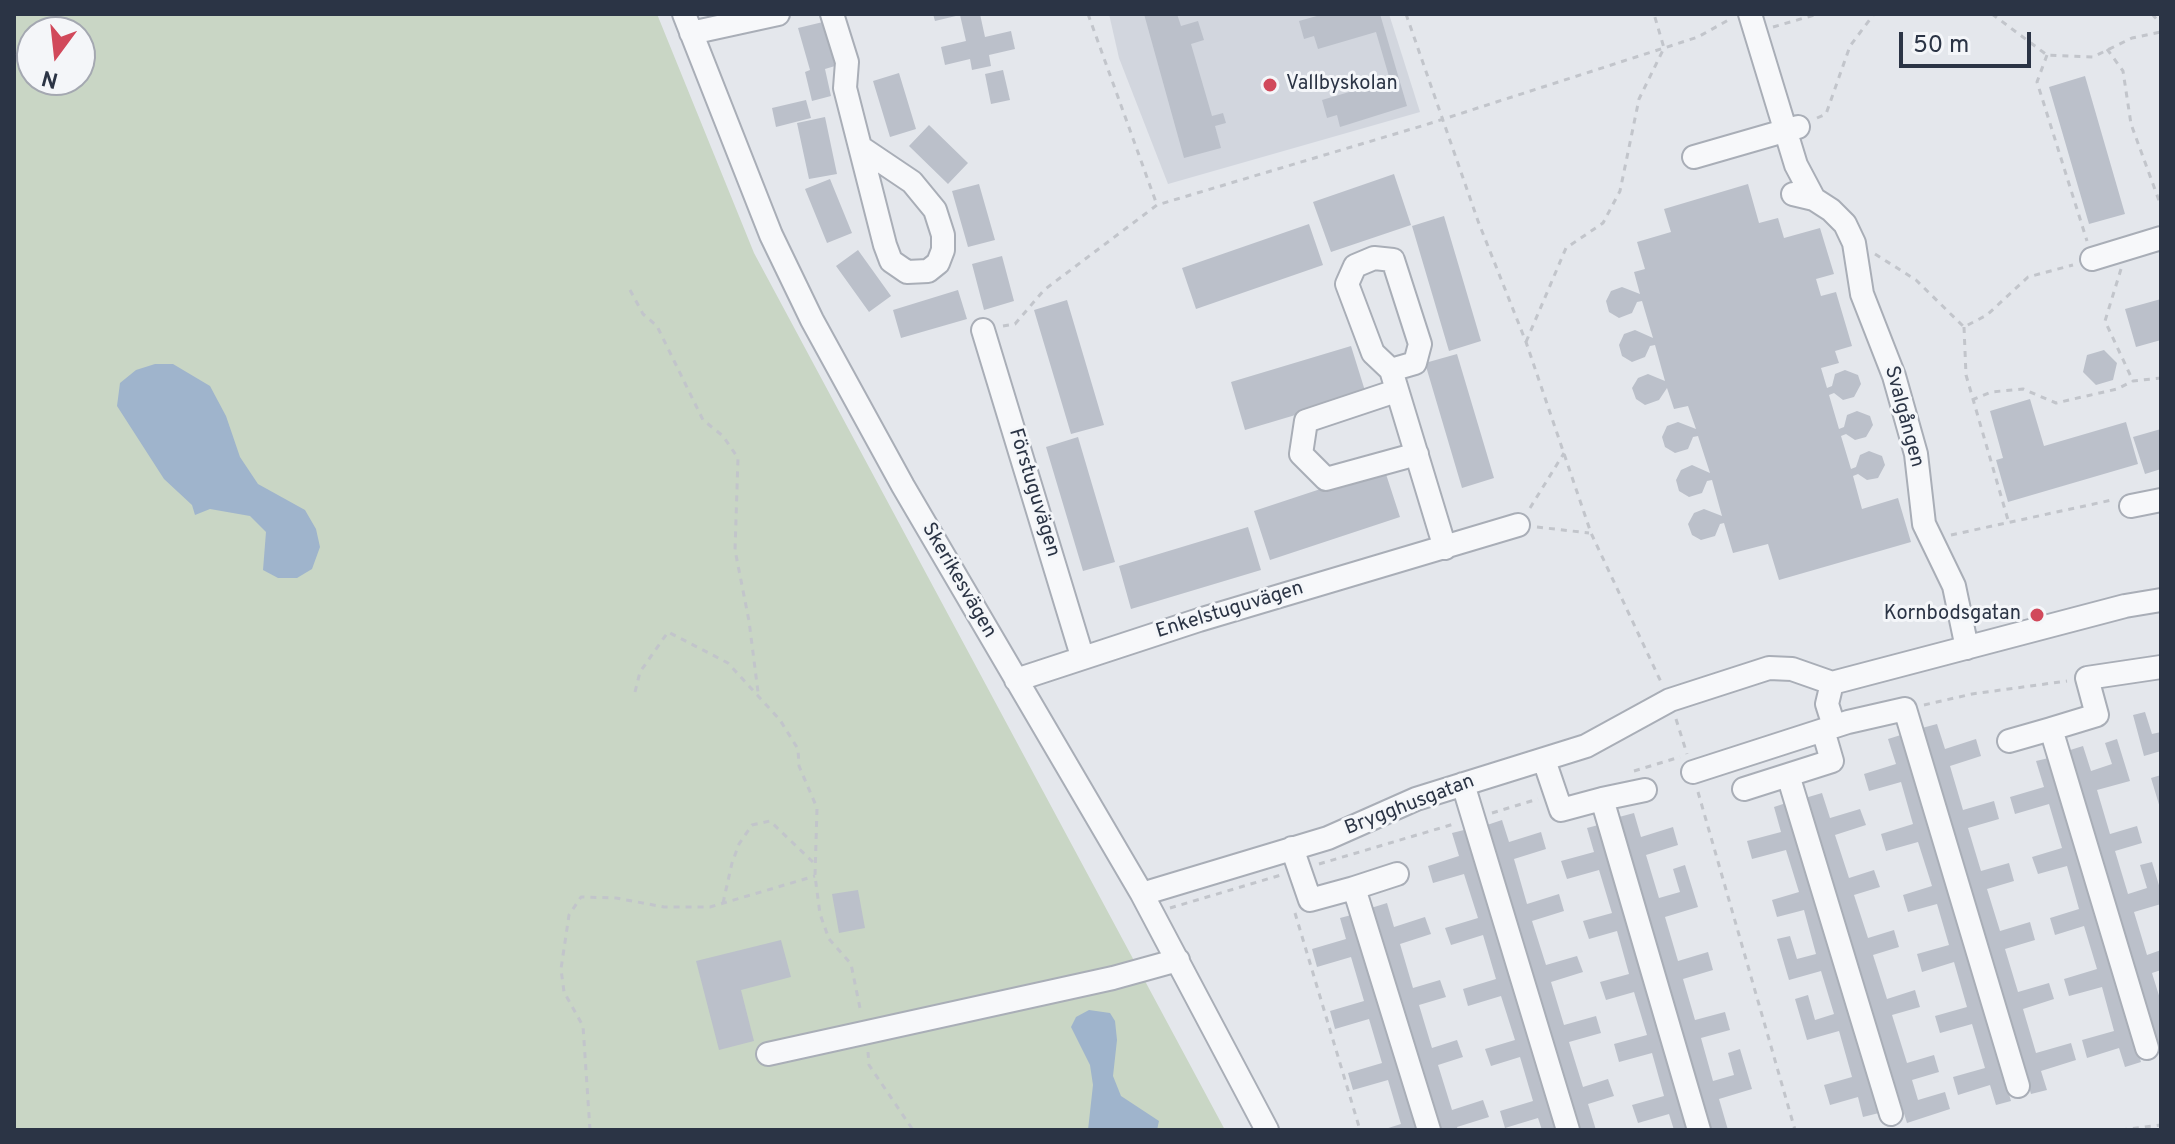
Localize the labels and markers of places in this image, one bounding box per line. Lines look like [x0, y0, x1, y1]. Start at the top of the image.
place label: Vallbyskolan [1286, 73, 1398, 97]
marker: Vallbyskolan [1261, 76, 1279, 94]
place label: Kornbodsgatan [1884, 603, 2021, 627]
marker: Kornbodsgatan [2028, 606, 2046, 624]

